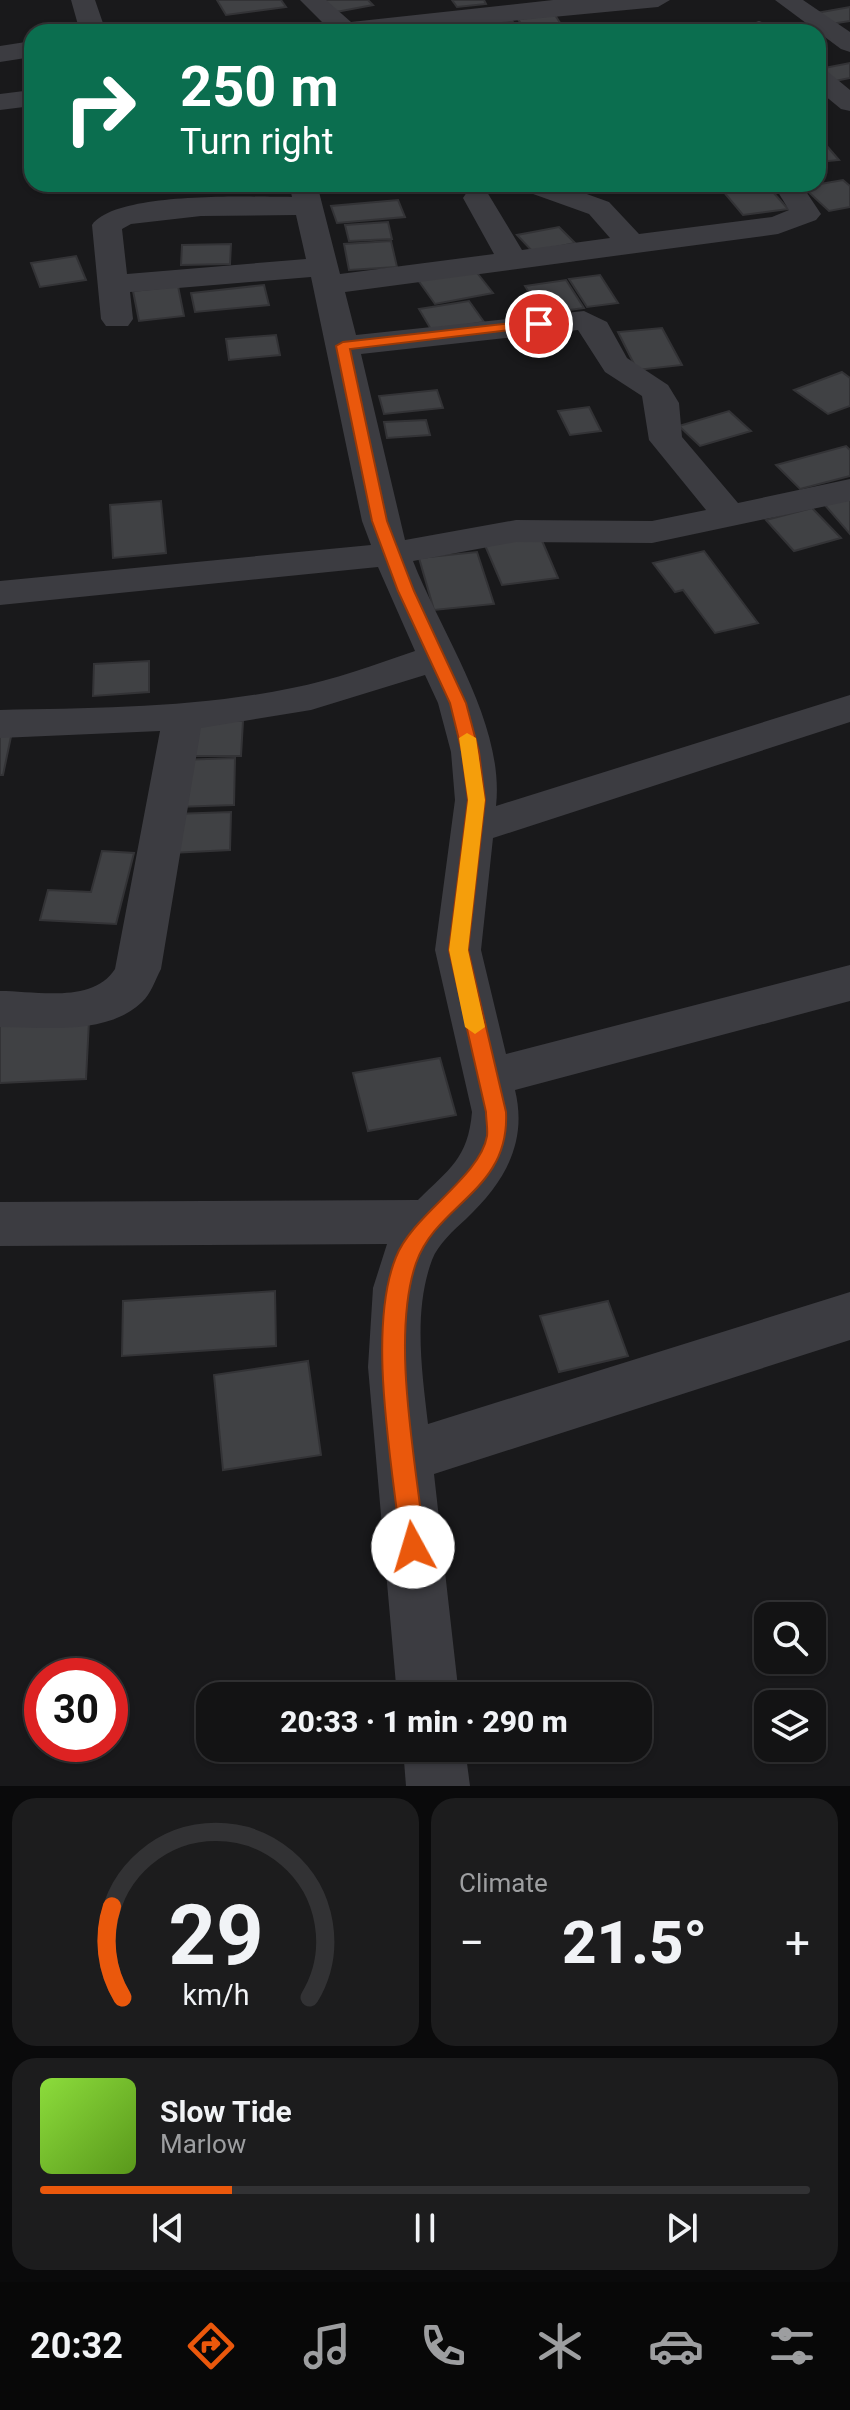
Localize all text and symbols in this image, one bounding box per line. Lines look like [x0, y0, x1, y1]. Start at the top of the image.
text: 250 m [180, 54, 339, 120]
icon: right [48, 56, 152, 160]
text: Turn right [180, 121, 333, 163]
pin [505, 290, 573, 358]
icon: arrive [517, 302, 561, 346]
position arrow [371, 1505, 455, 1589]
map controls [754, 1602, 826, 1762]
button: search [754, 1602, 826, 1674]
speed limit sign: 30 [24, 1658, 128, 1762]
button: layers [754, 1690, 826, 1762]
text: 20:33 · 1 min · 290 m [280, 1704, 568, 1739]
text: Climate [459, 1868, 548, 1898]
text: 29 [168, 1887, 263, 1984]
text: 21.5° [562, 1907, 707, 1978]
text: − [459, 1917, 484, 1969]
text: + [785, 1917, 810, 1969]
text: km/h [182, 1978, 249, 2012]
text: Slow Tide [160, 2094, 292, 2129]
text: Marlow [160, 2129, 246, 2159]
icon: previous [146, 2206, 190, 2250]
icon: pause [403, 2206, 447, 2250]
icon: next [660, 2206, 704, 2250]
icon: directions [183, 2318, 239, 2374]
icon: music [299, 2318, 355, 2374]
icon: phone [415, 2318, 471, 2374]
icon: climate [532, 2318, 588, 2374]
icon: car [648, 2318, 704, 2374]
icon: filters [764, 2318, 820, 2374]
text: 20:32 [30, 2325, 123, 2367]

